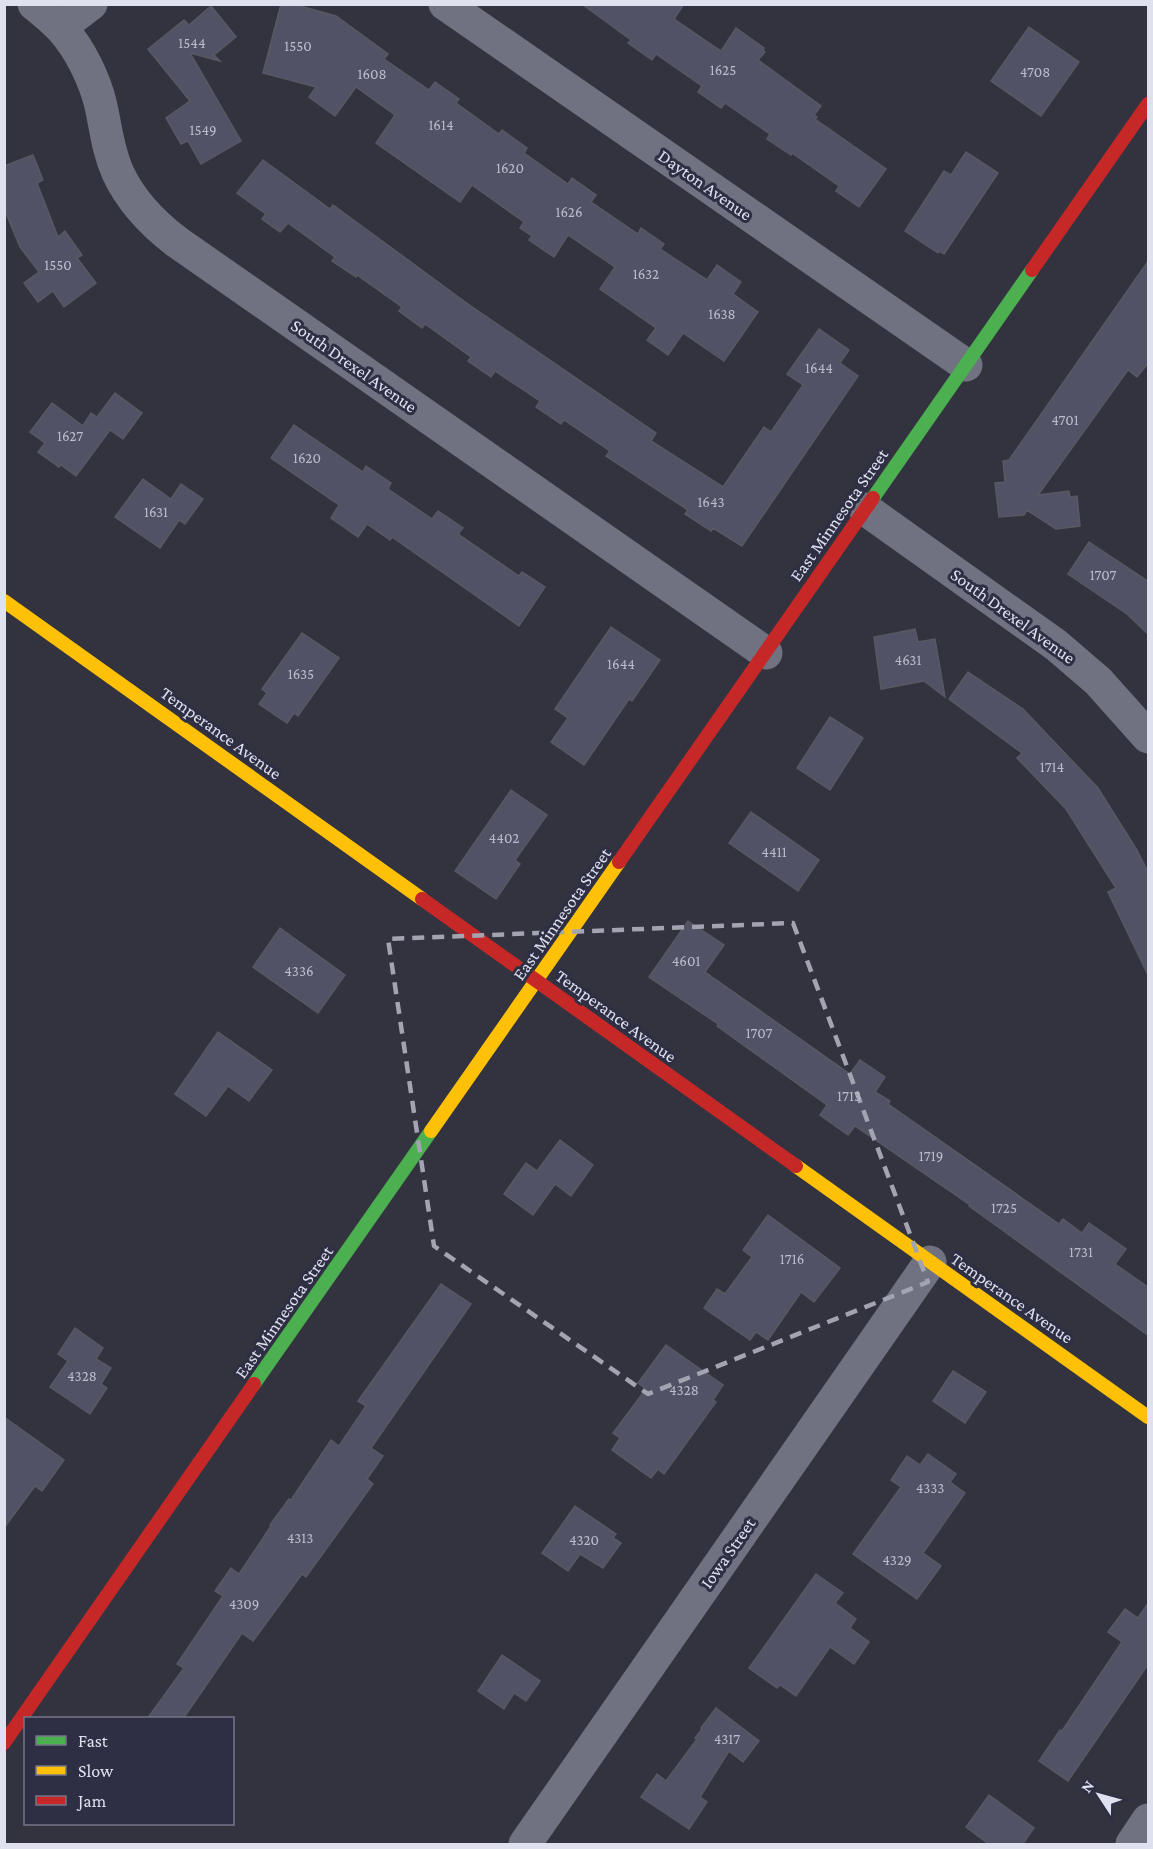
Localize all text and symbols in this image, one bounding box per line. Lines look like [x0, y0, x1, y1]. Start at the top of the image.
house number: 1544 [178, 35, 206, 51]
house number: 1550 [284, 38, 312, 54]
house number: 1625 [710, 62, 736, 78]
house number: 4708 [1020, 64, 1050, 80]
house number: 1608 [357, 66, 387, 82]
house number: 1614 [428, 117, 454, 133]
house number: 1549 [189, 122, 217, 138]
street label: Dayton Avenue [654, 145, 756, 225]
house number: 1620 [496, 160, 524, 176]
house number: 1626 [555, 204, 583, 220]
house number: 1550 [44, 257, 72, 273]
house number: 1632 [633, 266, 659, 282]
house number: 1638 [708, 306, 736, 322]
street label: South Drexel Avenue [287, 315, 421, 417]
house number: 1644 [805, 360, 833, 376]
house number: 4701 [1051, 412, 1079, 428]
house number: 1627 [57, 428, 83, 444]
street label: East Minnesota Street [786, 444, 893, 585]
house number: 1620 [293, 450, 321, 466]
house number: 1643 [697, 494, 725, 510]
house number: 1631 [144, 504, 168, 520]
street label: South Drexel Avenue [947, 564, 1079, 668]
house number: 1707 [1090, 567, 1116, 583]
house number: 4631 [895, 652, 921, 668]
house number: 1644 [607, 656, 635, 672]
house number: 1635 [288, 666, 314, 682]
street label: Temperance Avenue [157, 682, 285, 784]
house number: 1714 [1040, 759, 1064, 775]
house number: 4402 [489, 830, 519, 846]
street label: East Minnesota Street [509, 843, 616, 984]
house number: 4411 [761, 844, 787, 860]
house number: 4601 [672, 953, 700, 969]
house number: 4336 [284, 963, 314, 979]
street label: Temperance Avenue [552, 965, 680, 1067]
house number: 1707 [746, 1025, 772, 1041]
house number: 1713 [837, 1088, 861, 1104]
house number: 1719 [919, 1148, 943, 1164]
house number: 1725 [991, 1200, 1017, 1216]
street label: East Minnesota Street [231, 1241, 338, 1382]
house number: 1731 [1069, 1244, 1093, 1260]
street label: Temperance Avenue [947, 1248, 1077, 1348]
house number: 1716 [780, 1251, 804, 1267]
house number: 4328 [67, 1368, 97, 1384]
house number: 4328 [669, 1382, 699, 1398]
house number: 4333 [916, 1480, 944, 1496]
street label: Iowa Street [696, 1513, 760, 1592]
house number: 4313 [287, 1530, 313, 1546]
house number: 4320 [569, 1532, 599, 1548]
house number: 4329 [882, 1552, 912, 1568]
house number: 4309 [229, 1596, 259, 1612]
legend [24, 1717, 234, 1825]
text: Fast [78, 1731, 109, 1751]
house number: 4317 [714, 1731, 740, 1747]
text: Slow [78, 1761, 114, 1781]
north arrow [1069, 1765, 1129, 1825]
text: N [1077, 1777, 1097, 1796]
text: Jam [76, 1791, 107, 1811]

